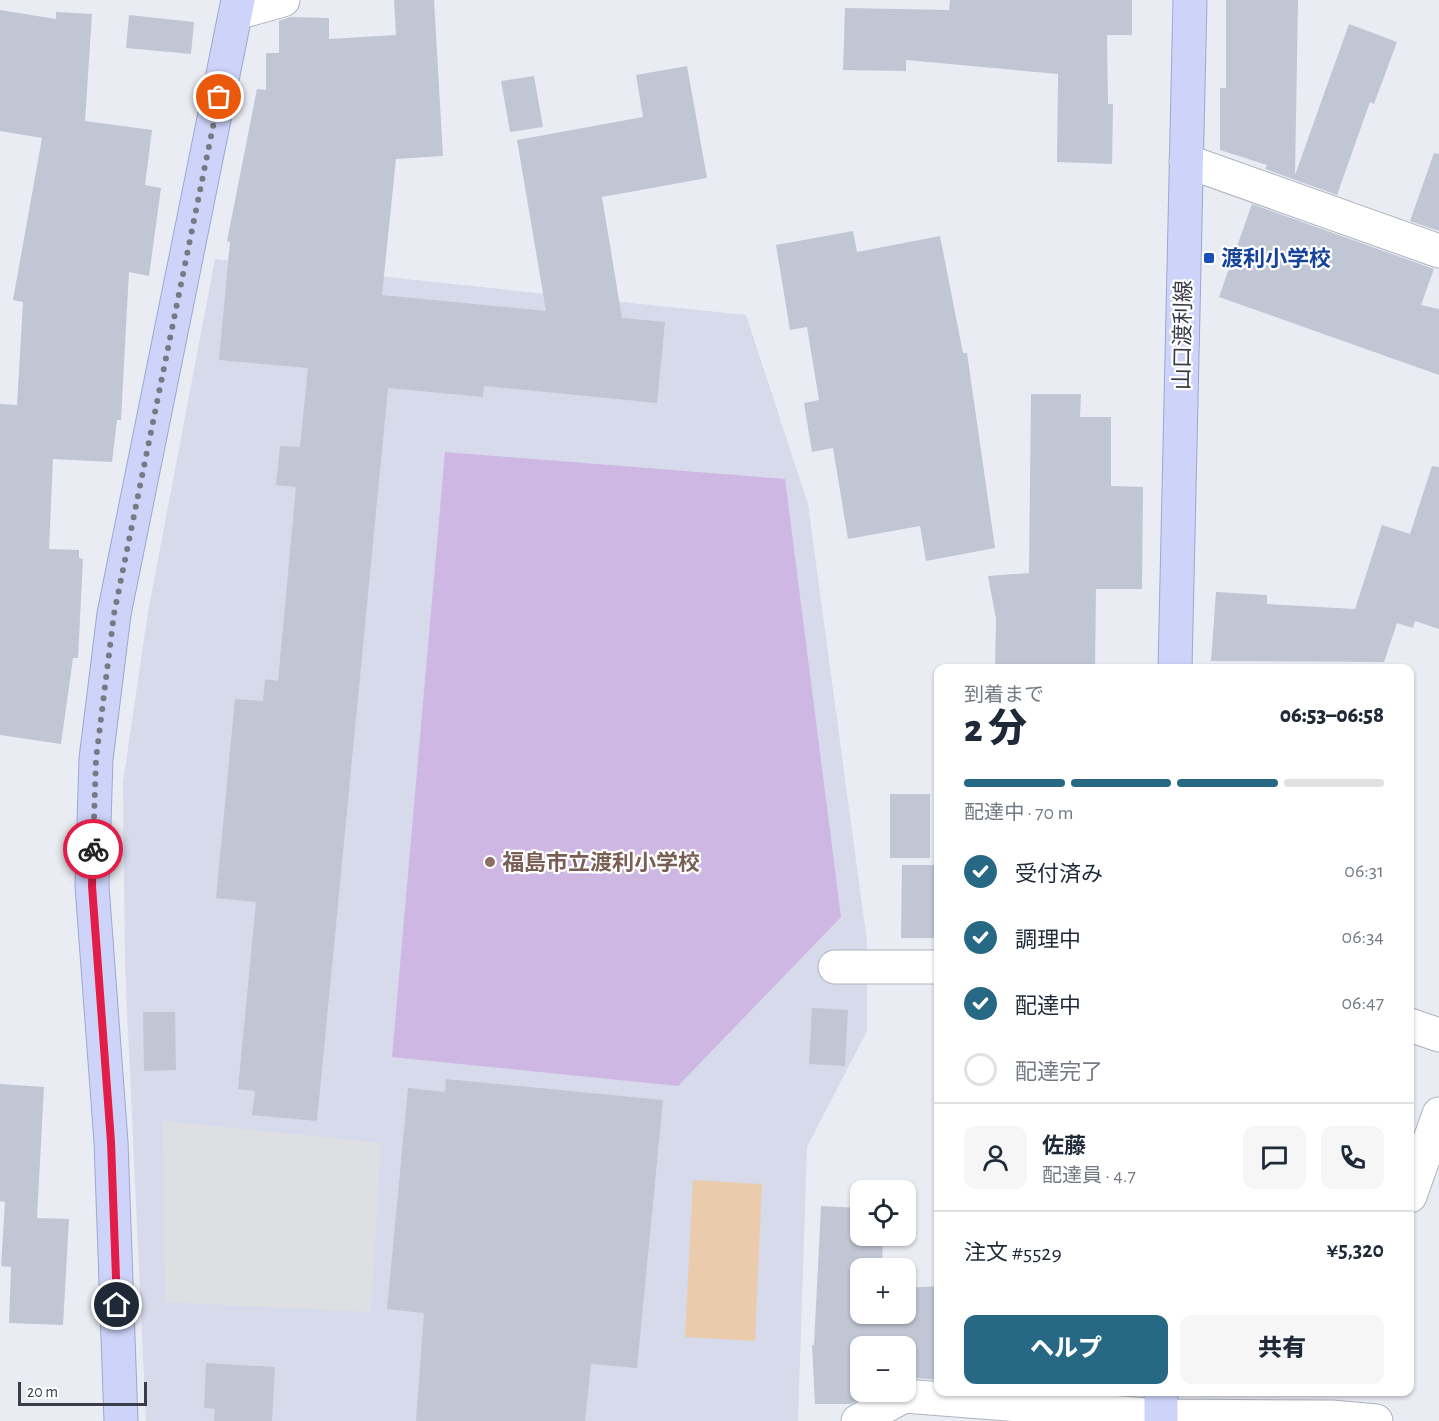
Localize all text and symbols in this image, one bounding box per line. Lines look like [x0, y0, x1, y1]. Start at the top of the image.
pin [193, 71, 244, 122]
icon: bag [202, 80, 235, 113]
place label: 渡利小学校 [1221, 247, 1331, 270]
marker: 渡利小学校 [1202, 251, 1216, 265]
street label: 山口渡利線 [1170, 280, 1195, 390]
text: 到着まで [964, 685, 1044, 705]
text: 06:53–06:58 [1280, 704, 1384, 726]
text: 2 分 [964, 710, 1027, 749]
text: 配達中 · 70 m [964, 803, 1073, 823]
courier [63, 819, 123, 879]
icon: bike [77, 833, 110, 866]
place label: 福島市立渡利小学校 [502, 851, 700, 874]
marker: 福島市立渡利小学校 [483, 855, 497, 869]
icon: check [964, 855, 997, 888]
text: 06:31 [1344, 861, 1384, 881]
text: 受付済み [1015, 863, 1103, 885]
icon: check [964, 921, 997, 954]
text: 06:34 [1342, 927, 1384, 947]
text: 調理中 [1015, 929, 1081, 951]
icon: check [964, 987, 997, 1020]
text: 06:47 [1342, 993, 1384, 1013]
text: 配達中 [1015, 995, 1081, 1017]
text: 配達完了 [1015, 1061, 1103, 1083]
button: person [964, 1126, 1027, 1189]
button: chat [1243, 1126, 1306, 1189]
button: phone [1321, 1126, 1384, 1189]
text: 佐藤 [1042, 1135, 1086, 1157]
text: 配達員 · 4.7 [1042, 1166, 1136, 1186]
map controls [850, 1180, 916, 1402]
button: locate [850, 1180, 916, 1246]
text: ¥5,320 [1327, 1239, 1384, 1261]
text: 注文 #5529 [964, 1242, 1062, 1264]
button: + [850, 1258, 916, 1324]
pin [91, 1279, 142, 1330]
icon: home [100, 1288, 133, 1321]
button: ヘルプ [964, 1315, 1168, 1384]
button: 共有 [1180, 1315, 1384, 1384]
button: − [850, 1336, 916, 1402]
scale bar [18, 1379, 147, 1406]
text: 20 m [27, 1384, 58, 1400]

